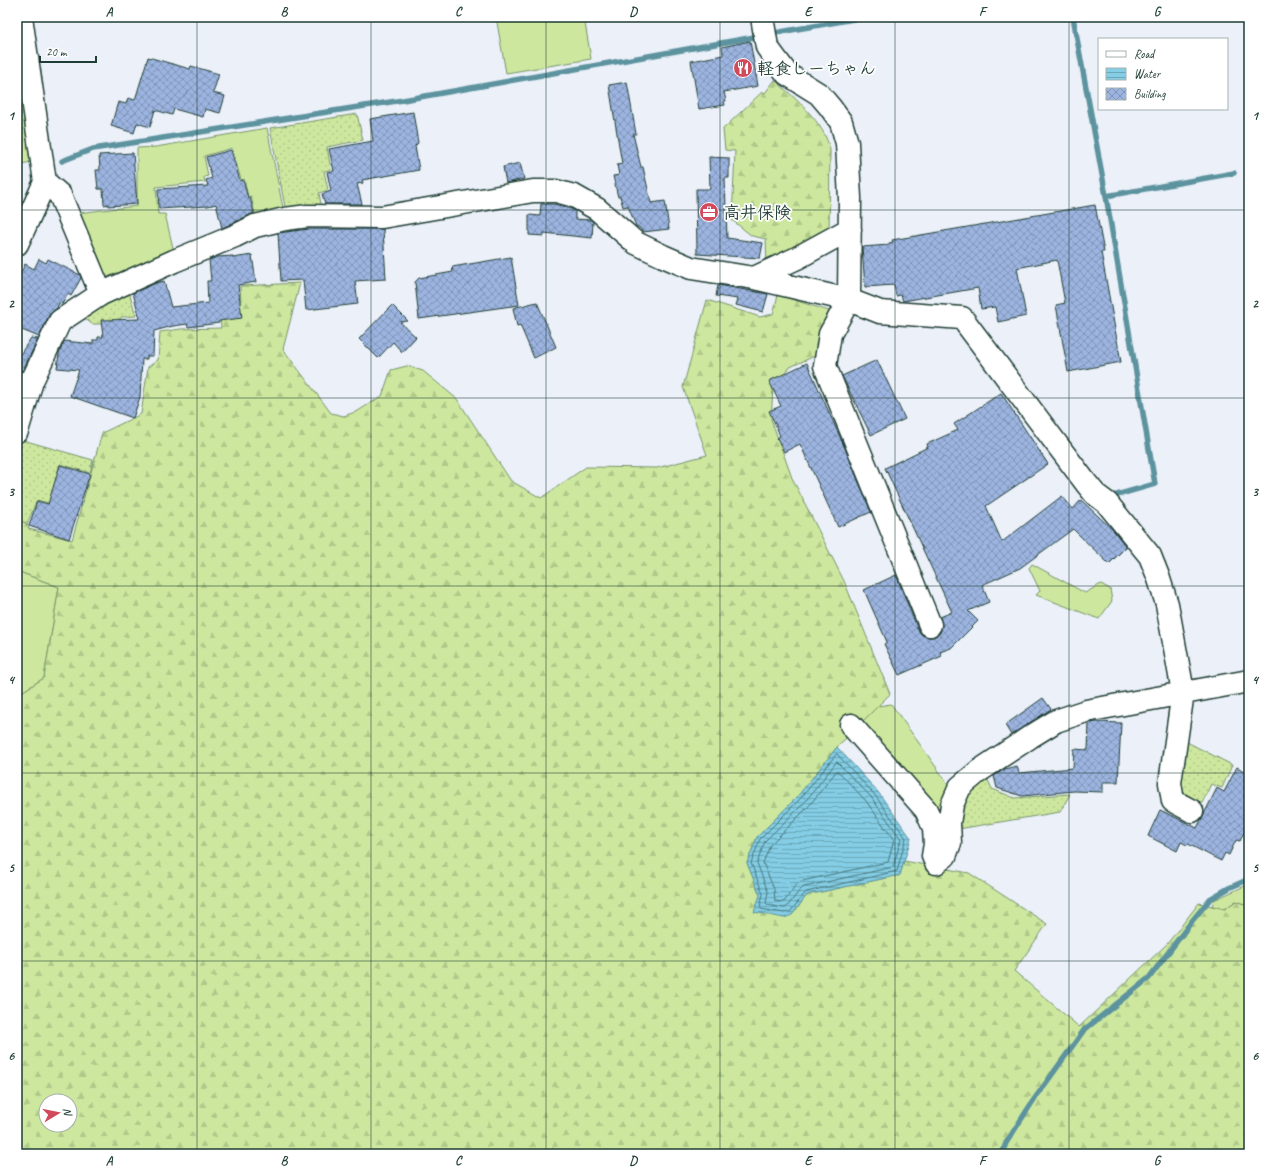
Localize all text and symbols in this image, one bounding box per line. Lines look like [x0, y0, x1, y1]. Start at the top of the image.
text: A [106, 4, 114, 20]
text: B [281, 4, 289, 20]
text: C [455, 4, 463, 20]
text: D [629, 4, 638, 20]
text: E [805, 4, 814, 20]
text: F [979, 4, 988, 20]
text: G [1154, 4, 1162, 20]
scale bar [40, 38, 96, 64]
legend [1098, 38, 1228, 110]
text: 20 m [46, 44, 68, 60]
text: Road [1134, 46, 1156, 62]
restaurant icon: 軽食しーちゃん [732, 57, 754, 79]
place label: 軽食しーちゃん [757, 58, 876, 79]
text: Water [1134, 66, 1162, 82]
text: Building [1134, 86, 1166, 102]
text: 1 [8, 108, 16, 124]
text: 1 [1252, 108, 1260, 124]
office icon: 高井保険 [698, 201, 720, 223]
place label: 高井保険 [723, 202, 791, 223]
text: 2 [8, 296, 15, 312]
text: 2 [1252, 296, 1259, 312]
text: 3 [8, 484, 15, 500]
text: 3 [1252, 484, 1259, 500]
text: 4 [8, 672, 16, 688]
text: 4 [1252, 672, 1260, 688]
text: 5 [8, 860, 15, 876]
text: 5 [1252, 860, 1259, 876]
text: 6 [8, 1048, 15, 1064]
text: 6 [1252, 1048, 1259, 1064]
north arrow [38, 1093, 78, 1133]
text: N [60, 1107, 76, 1118]
text: A [106, 1153, 114, 1169]
text: B [281, 1153, 289, 1169]
text: C [455, 1153, 463, 1169]
text: D [629, 1153, 638, 1169]
text: E [805, 1153, 814, 1169]
text: F [979, 1153, 988, 1169]
text: G [1154, 1153, 1162, 1169]

